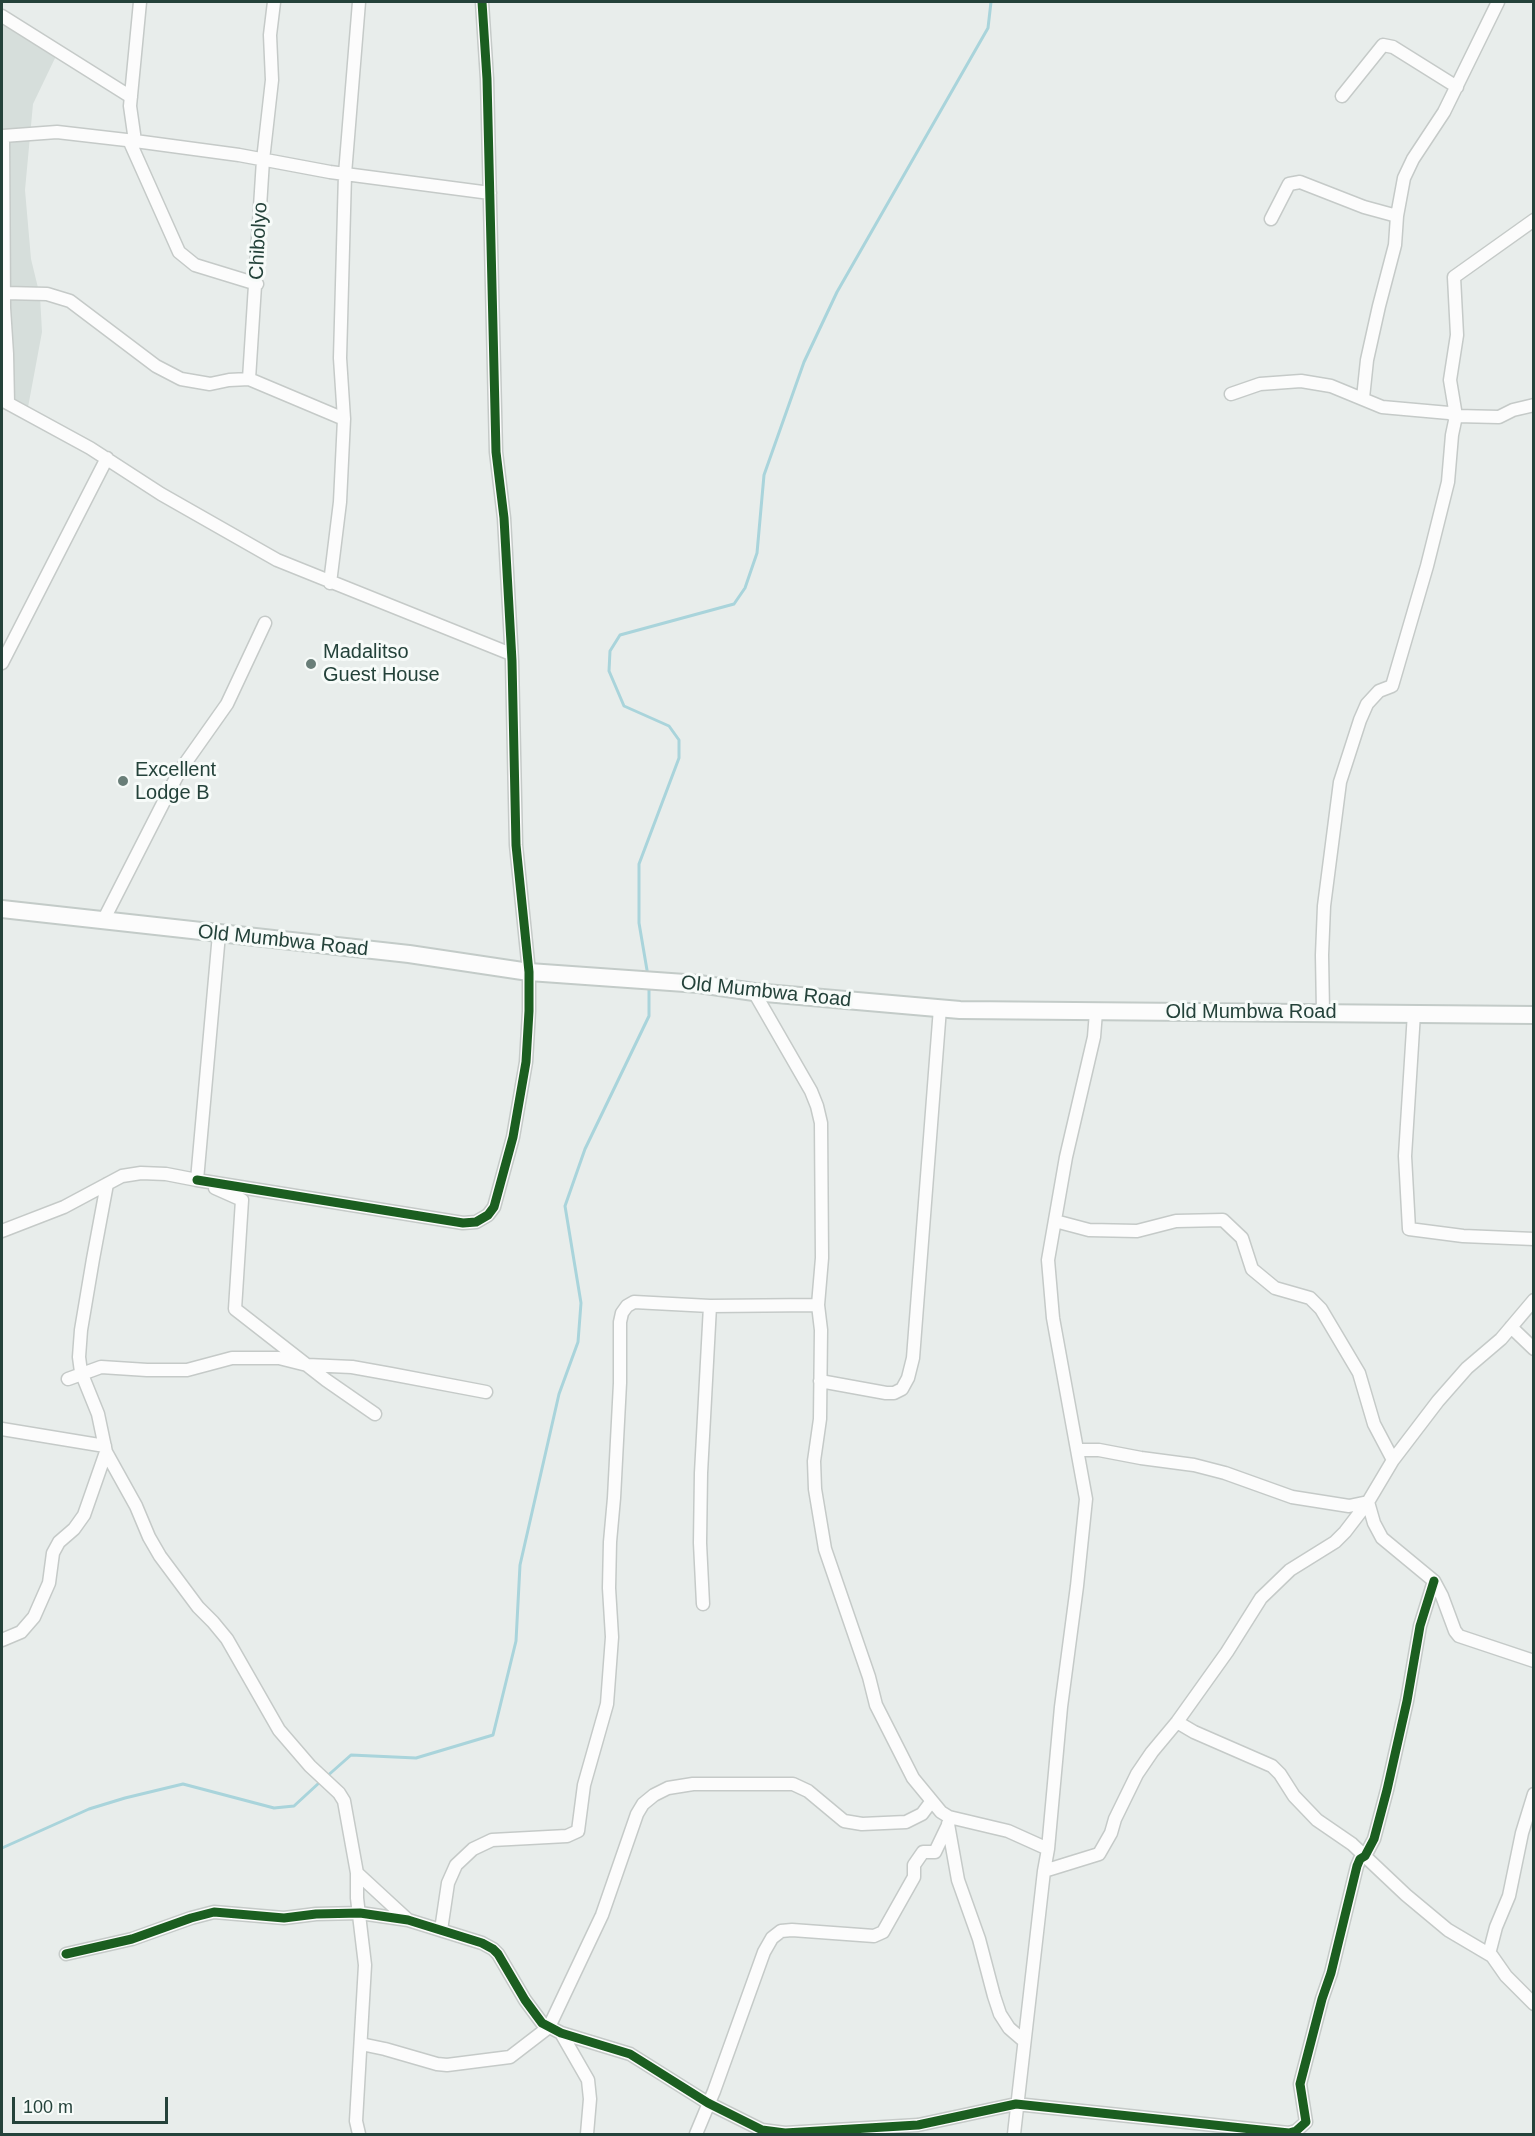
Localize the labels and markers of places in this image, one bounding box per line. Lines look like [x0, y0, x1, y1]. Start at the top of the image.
place label: Madalitso Guest House [323, 640, 440, 687]
marker: Madalitso Guest House [304, 657, 318, 671]
place label: Excellent Lodge B [135, 758, 216, 805]
marker: Excellent Lodge B [116, 774, 130, 788]

